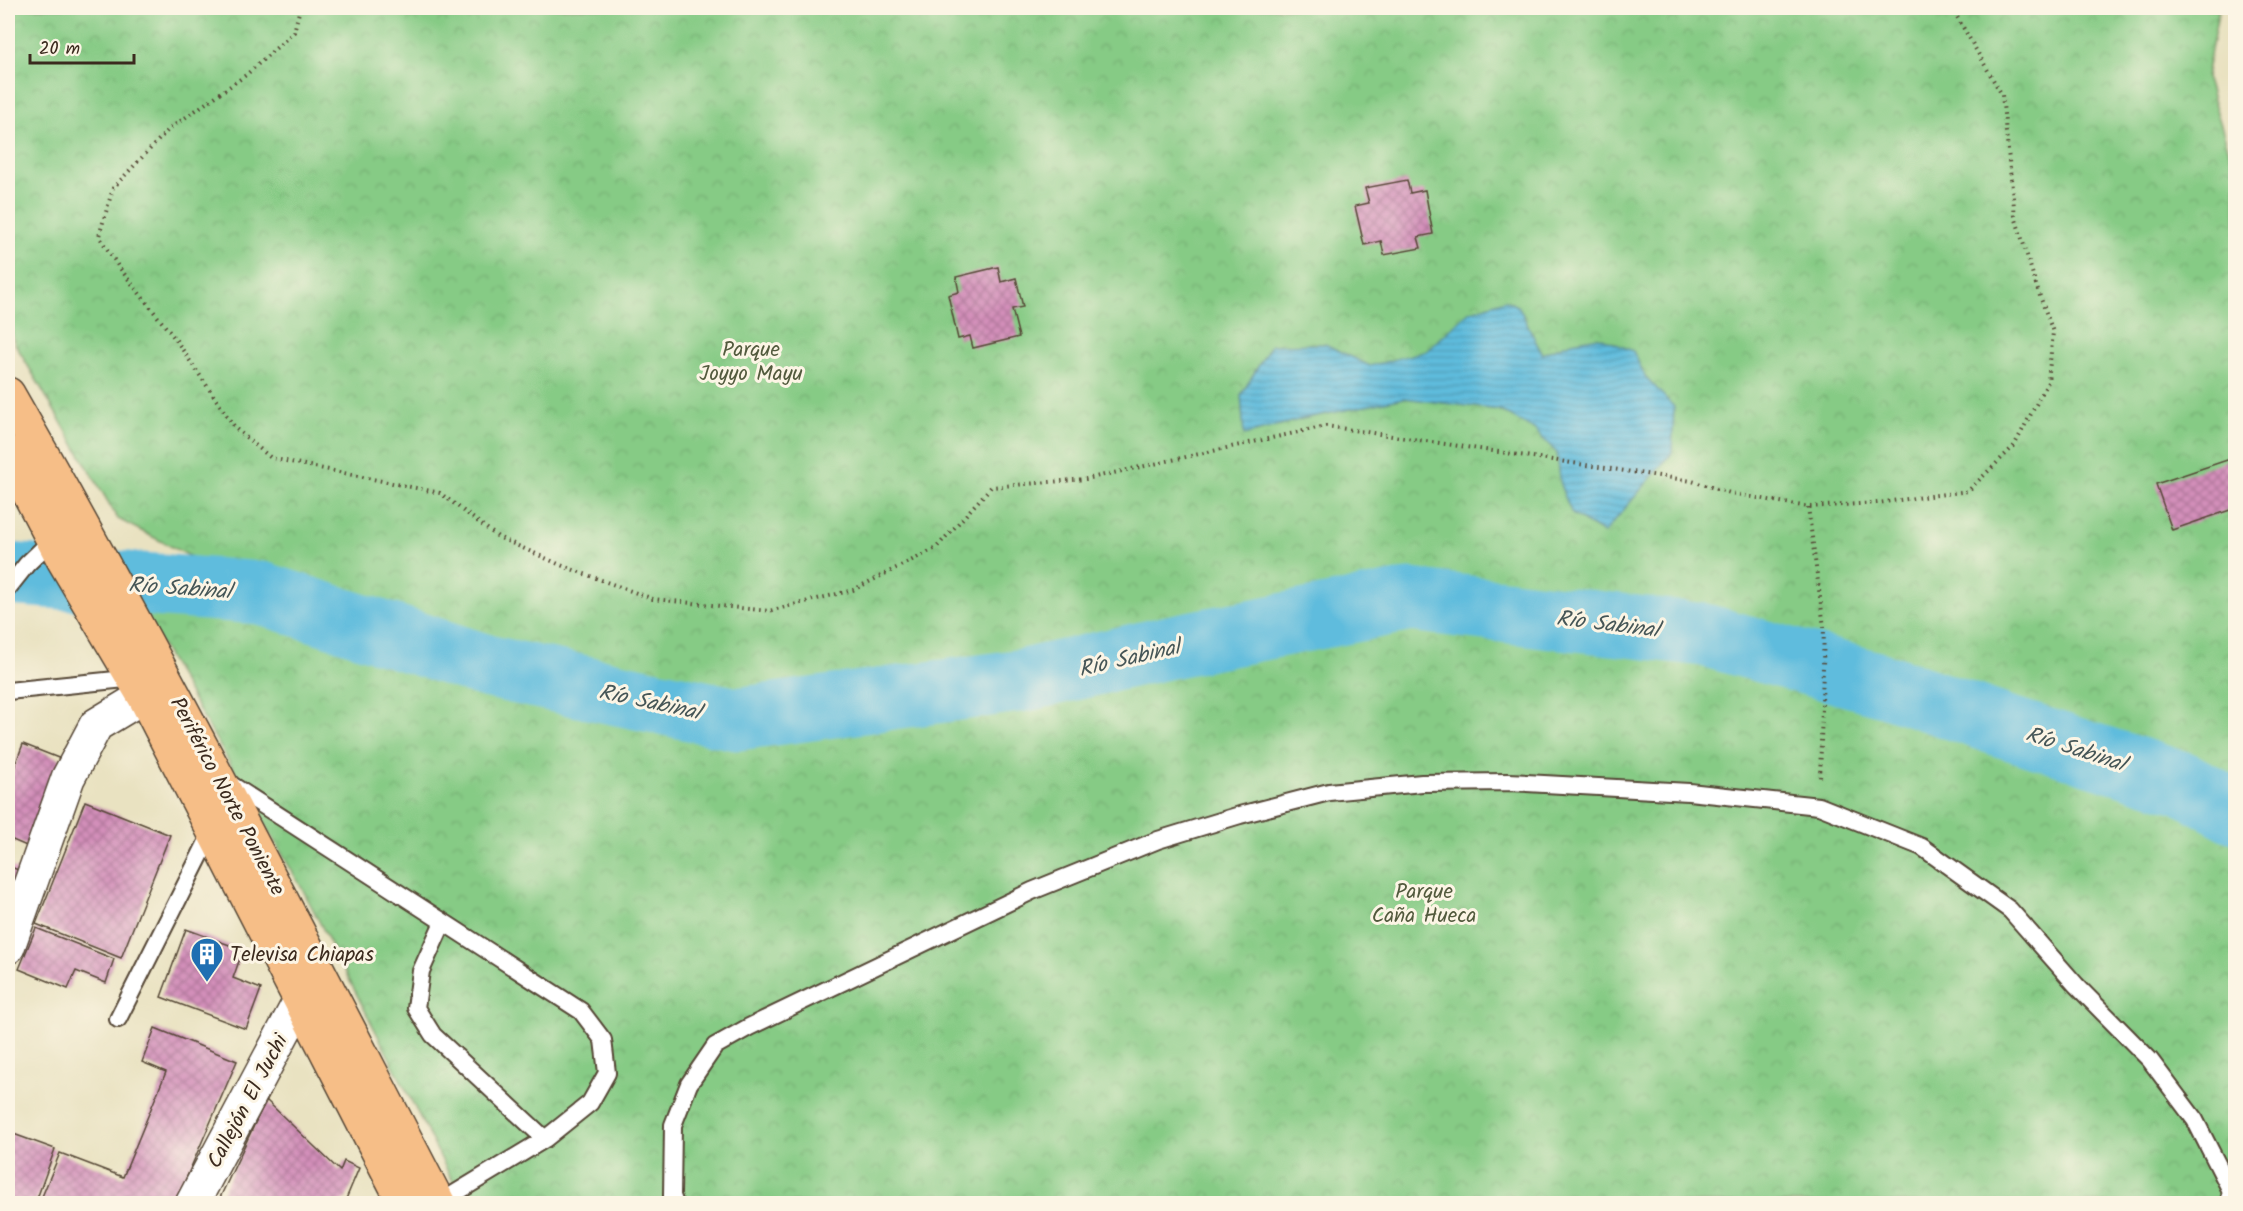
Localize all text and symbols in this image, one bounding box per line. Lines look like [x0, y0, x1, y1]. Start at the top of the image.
scale bar [30, 27, 134, 65]
text: 20 m [39, 35, 80, 64]
park label: Parque Joyyo Mayu [699, 334, 803, 391]
water label: Río Sabinal [127, 568, 237, 611]
water label: Río Sabinal [1554, 602, 1666, 650]
water label: Río Sabinal [1075, 630, 1188, 688]
water label: Río Sabinal [595, 676, 708, 732]
street label: Periférico Norte Poniente [160, 691, 293, 903]
water label: Río Sabinal [2021, 718, 2134, 784]
park label: Parque Caña Hueca [1372, 876, 1476, 933]
building icon: Televisa Chiapas [189, 936, 225, 983]
place label: Televisa Chiapas [230, 939, 374, 972]
street label: Callejón El Juchi [199, 1028, 298, 1175]

